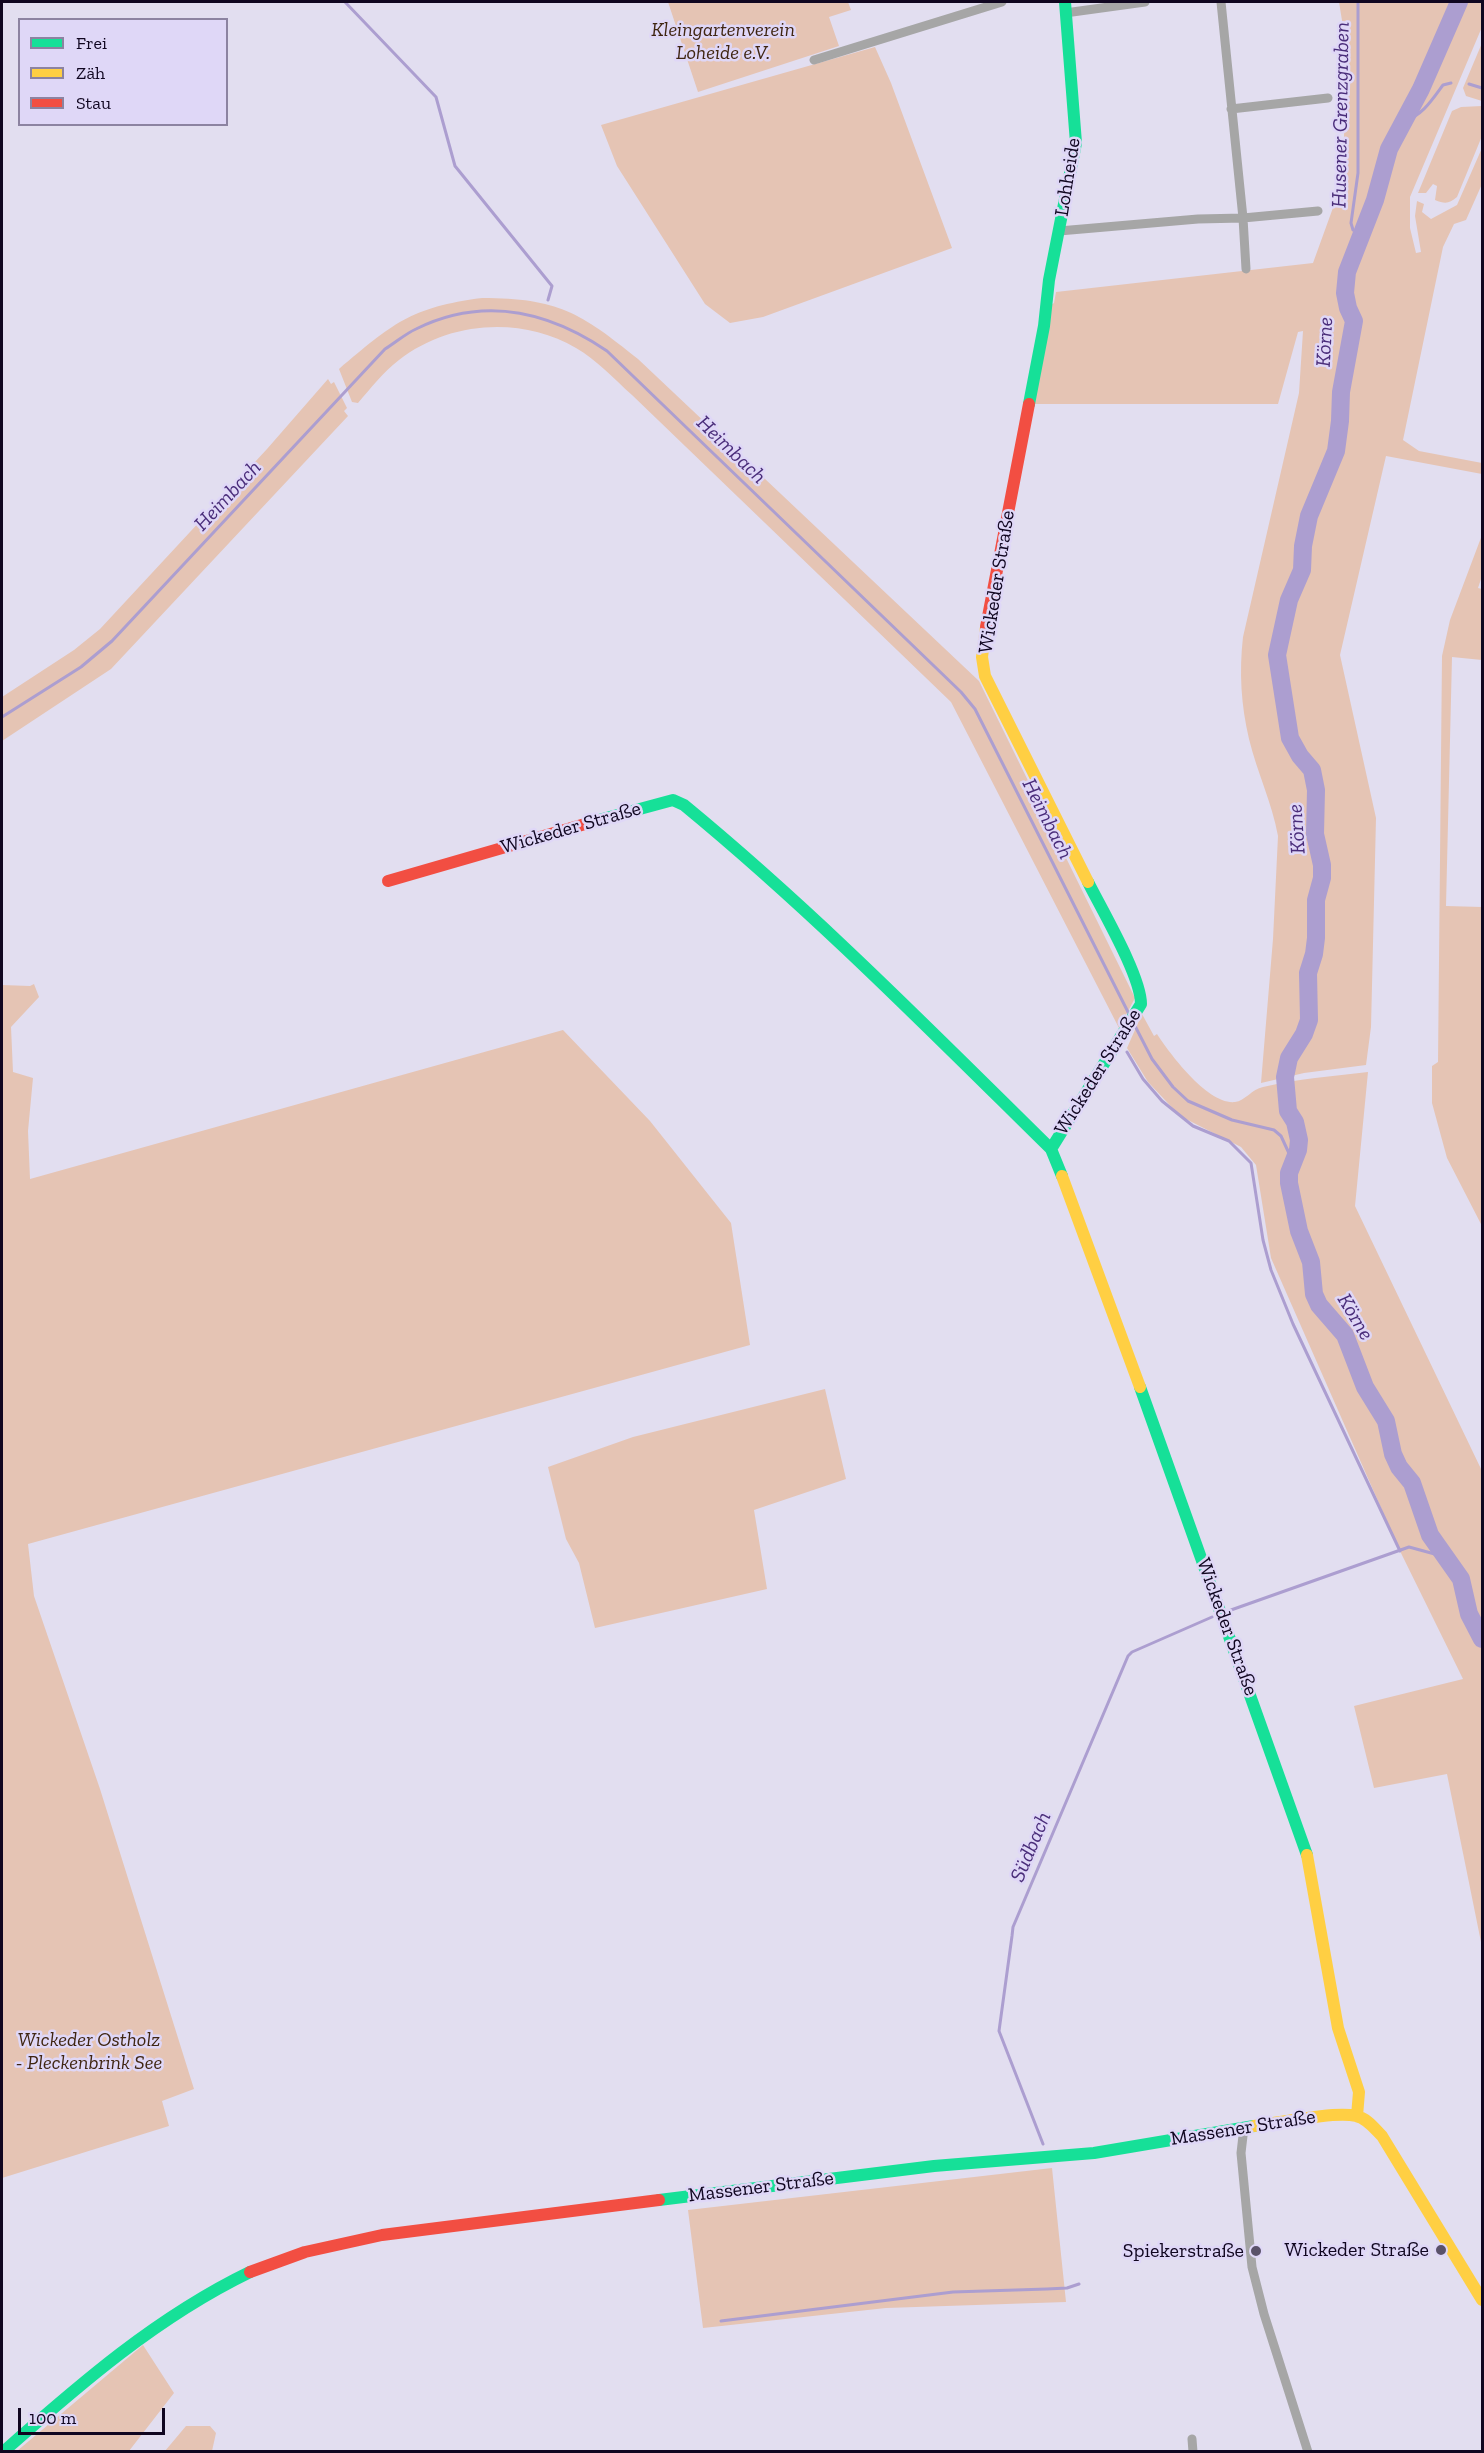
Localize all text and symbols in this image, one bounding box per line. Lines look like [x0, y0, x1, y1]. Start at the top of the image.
legend [18, 18, 228, 126]
park label: Kleingartenverein Loheide e.V. [651, 18, 795, 65]
water label: Husener Grenzgraben [1327, 22, 1355, 208]
text: Frei [76, 32, 107, 54]
text: Zäh [76, 62, 105, 84]
text: Stau [76, 92, 111, 114]
street label: Lohheide [1050, 136, 1086, 218]
water label: Körne [1311, 316, 1339, 368]
water label: Heimbach [691, 411, 771, 489]
water label: Heimbach [189, 456, 267, 536]
street label: Wickeder Straße [974, 509, 1020, 655]
water label: Heimbach [1016, 775, 1078, 863]
street label: Wickeder Straße [498, 797, 644, 859]
water label: Körne [1283, 803, 1311, 855]
street label: Wickeder Straße [1050, 1004, 1146, 1140]
water label: Körne [1331, 1289, 1379, 1345]
street label: Wickeder Straße [1191, 1555, 1263, 1699]
water label: Südbach [1005, 1808, 1057, 1886]
park label: Wickeder Ostholz - Pleckenbrink See [16, 2028, 162, 2075]
street label: Massener Straße [1169, 2105, 1317, 2151]
street label: Massener Straße [687, 2166, 835, 2208]
place label: Wickeder Straße [1284, 2238, 1429, 2262]
place label: Spiekerstraße [1123, 2239, 1244, 2263]
marker: Wickeder Straße [1434, 2243, 1448, 2257]
marker: Spiekerstraße [1249, 2244, 1263, 2258]
scale bar [21, 2396, 168, 2434]
text: 100 m [29, 2407, 76, 2429]

